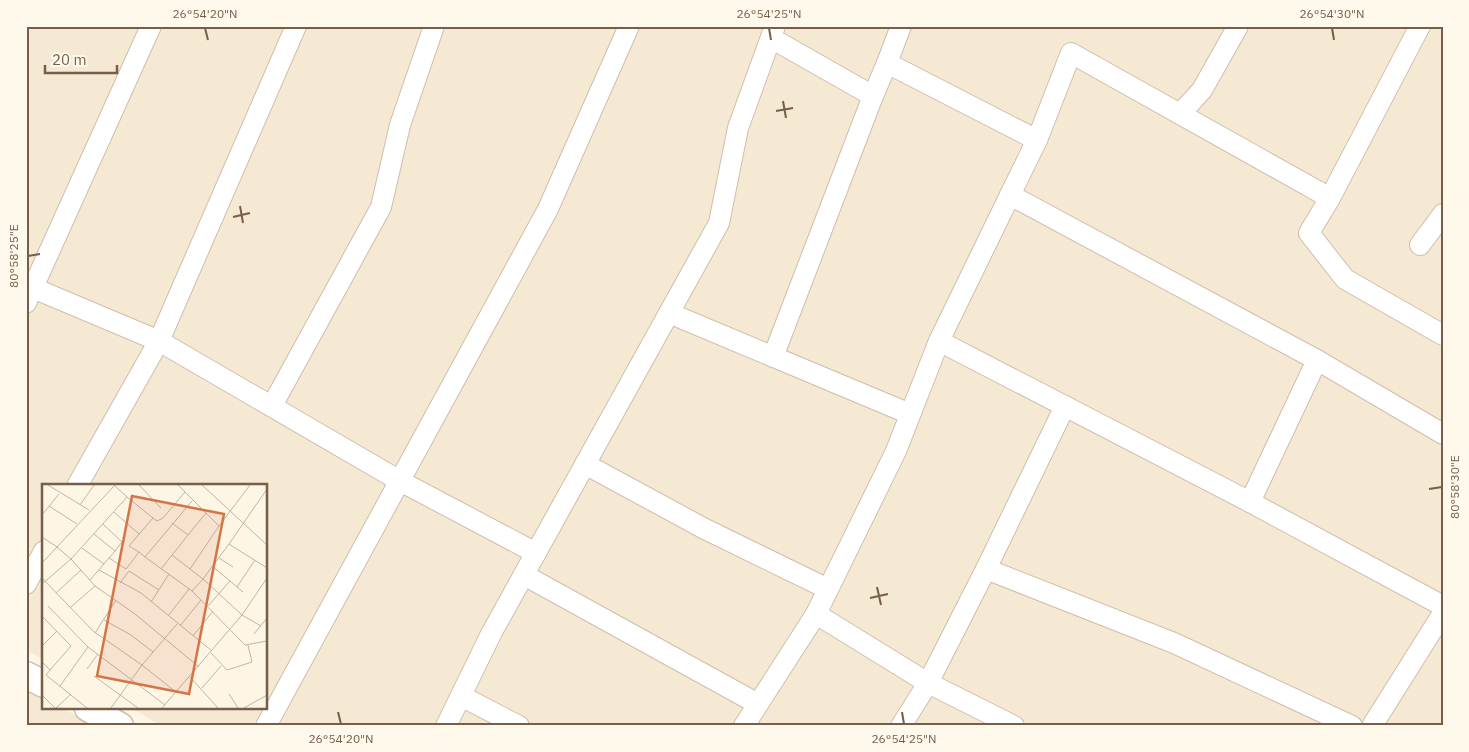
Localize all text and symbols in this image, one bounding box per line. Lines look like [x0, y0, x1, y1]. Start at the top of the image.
text: 26°54'20"N [172, 6, 238, 21]
text: 26°54'25"N [736, 6, 802, 21]
text: 26°54'30"N [1299, 6, 1365, 21]
scale bar [45, 42, 118, 74]
text: 20 m [52, 50, 87, 69]
text: 80°58'25"E [6, 224, 21, 288]
text: 80°58'30"E [1447, 455, 1462, 519]
inset map [42, 484, 268, 710]
text: 26°54'20"N [308, 731, 374, 746]
text: 26°54'25"N [871, 731, 937, 746]

